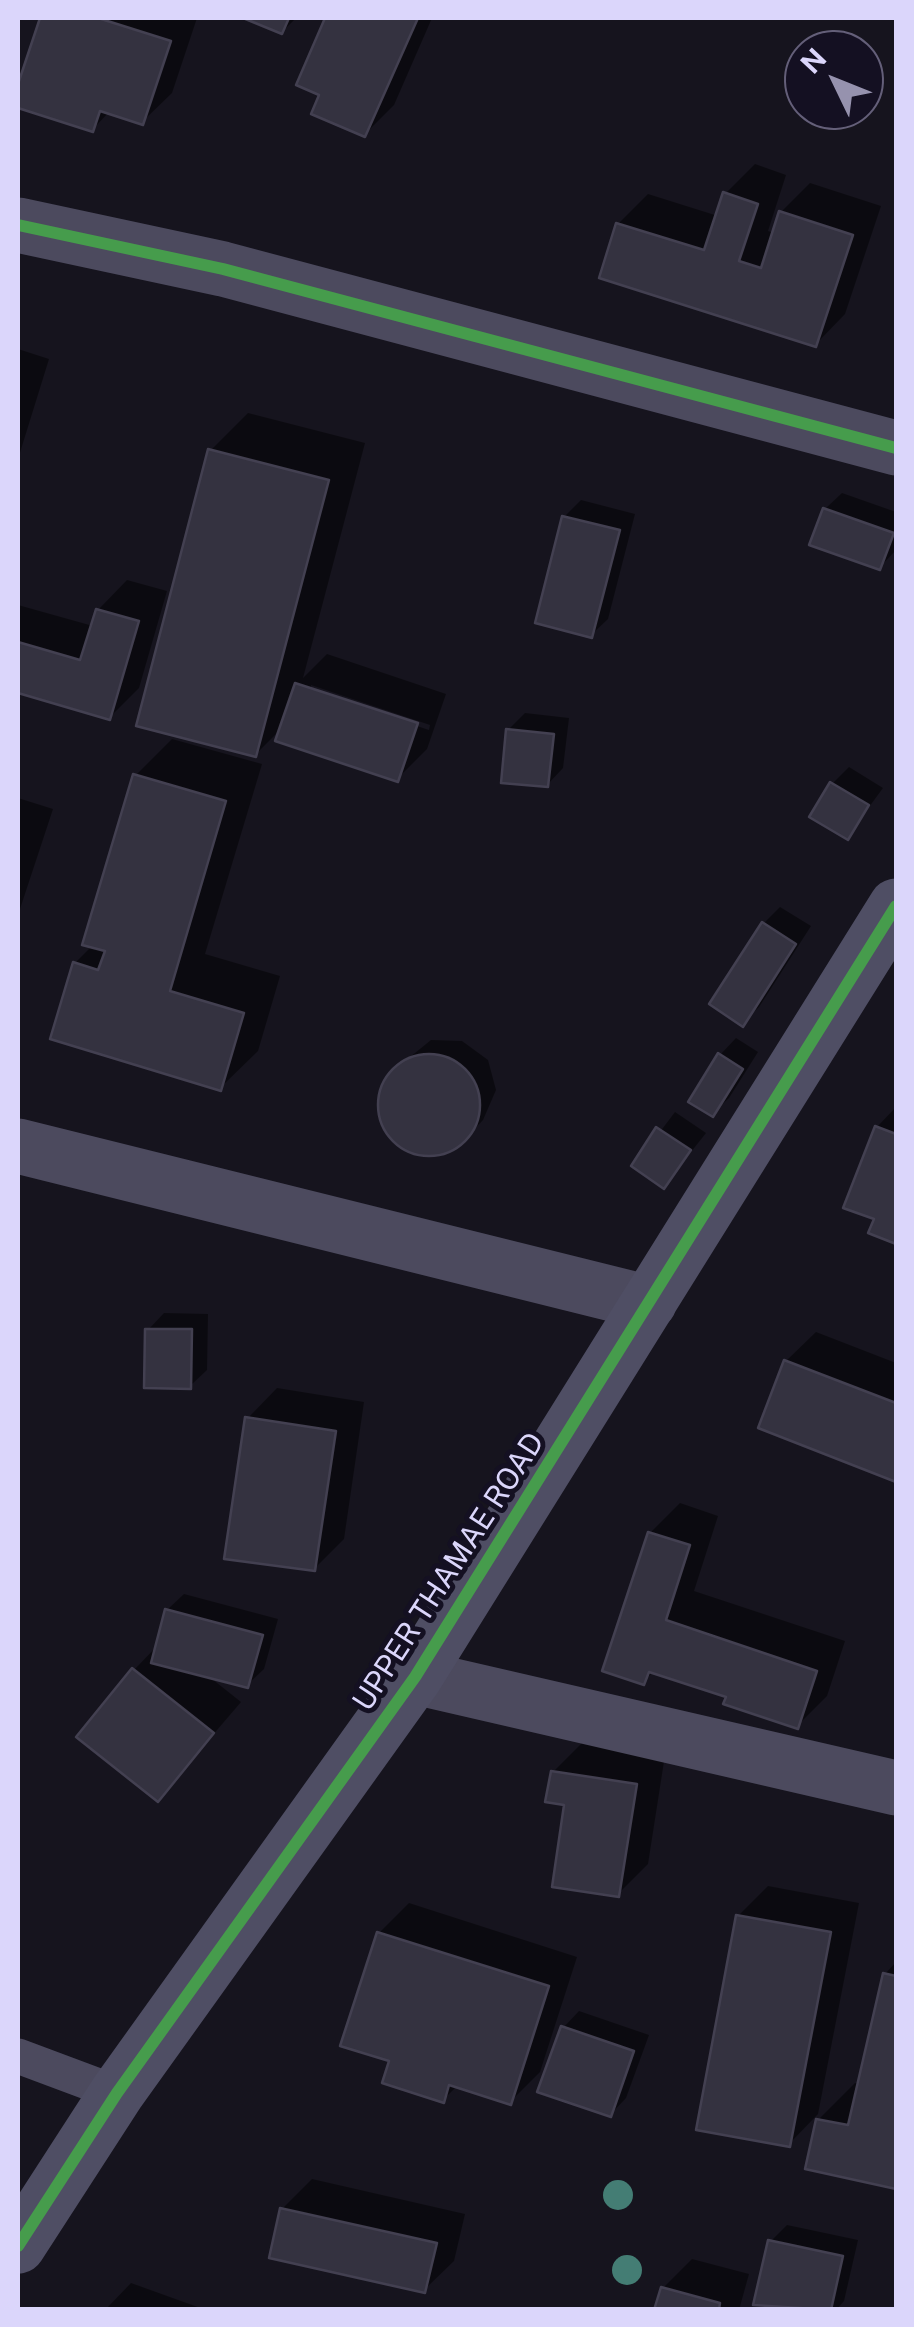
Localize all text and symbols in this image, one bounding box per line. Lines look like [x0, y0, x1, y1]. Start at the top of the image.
north arrow [784, 30, 884, 130]
text: N [794, 41, 833, 80]
street label: UPPER THAMAE ROAD [346, 1426, 552, 1718]

